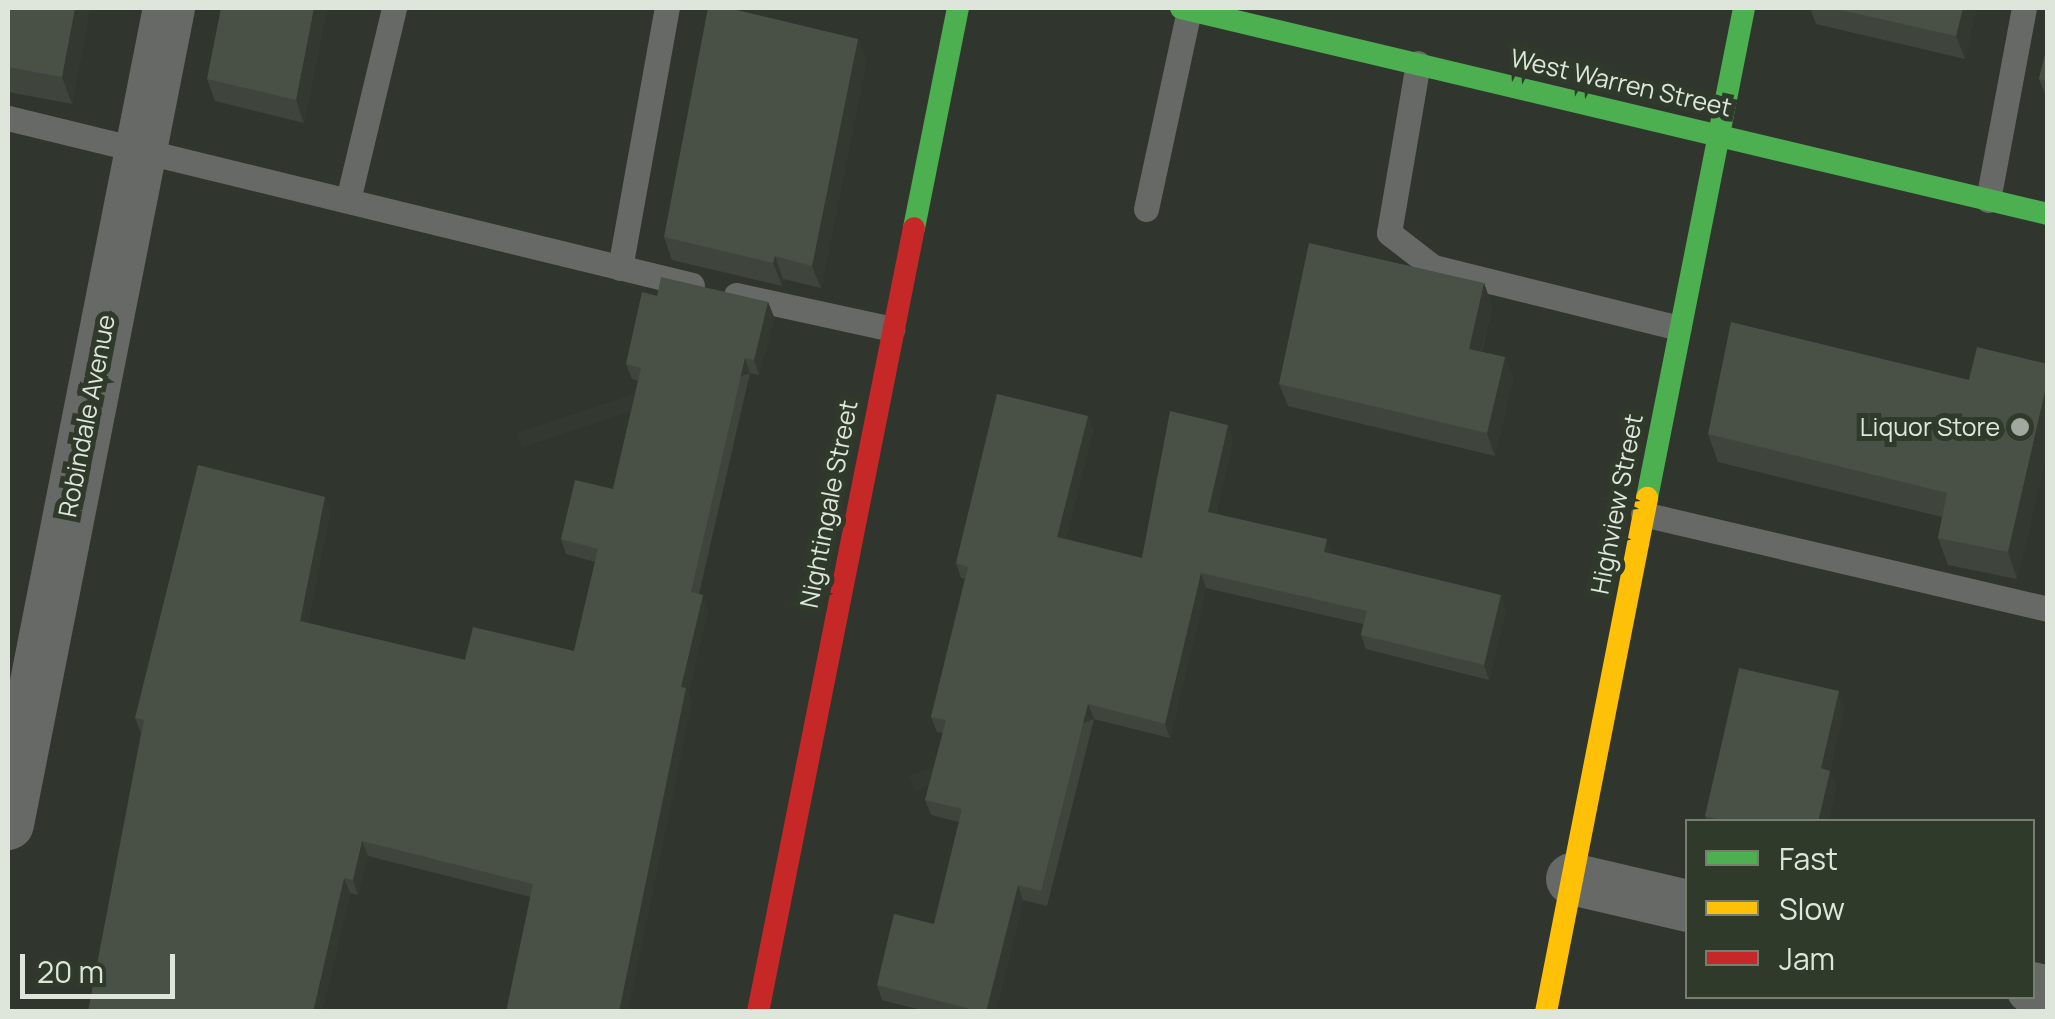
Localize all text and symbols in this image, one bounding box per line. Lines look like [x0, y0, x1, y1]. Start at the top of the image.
street label: West Warren Street [1507, 43, 1735, 123]
street label: Robindale Avenue [53, 312, 121, 520]
street label: Nightingale Street [794, 398, 864, 610]
street label: Highview Street [1585, 411, 1649, 597]
place label: Liquor Store [1860, 412, 2000, 442]
marker: Liquor Store [2009, 416, 2031, 438]
legend [1685, 819, 2035, 999]
text: Fast [1779, 838, 1838, 879]
text: Slow [1779, 888, 1845, 929]
scale bar [25, 934, 180, 996]
text: Jam [1779, 938, 1835, 979]
text: 20 m [37, 951, 104, 992]

